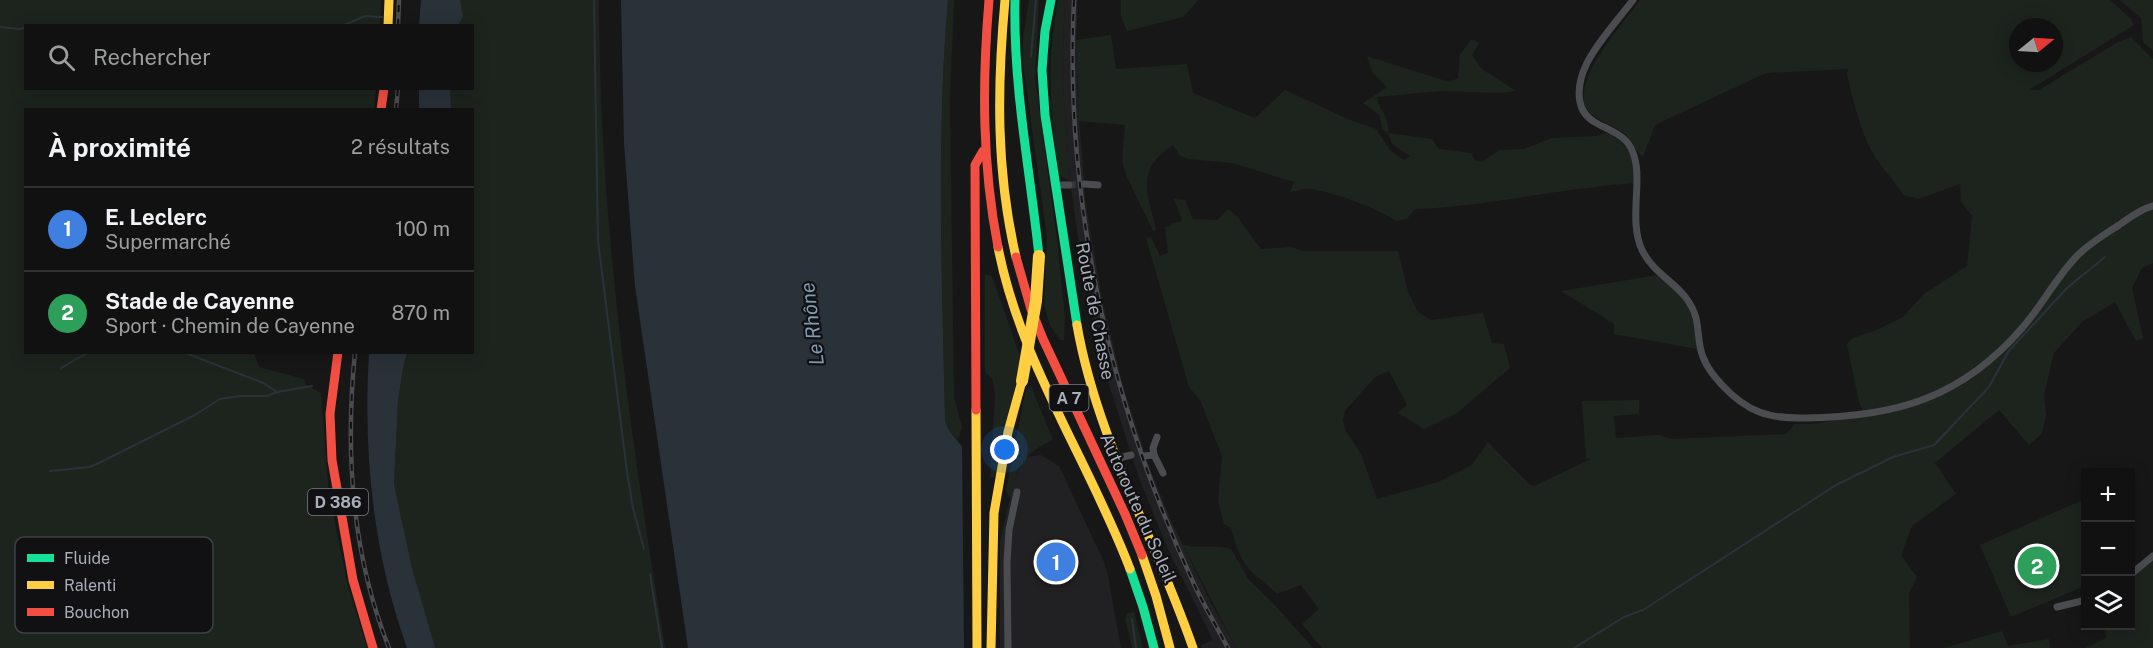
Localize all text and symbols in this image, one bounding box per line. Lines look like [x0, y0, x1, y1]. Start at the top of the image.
north arrow [2009, 18, 2063, 72]
search box [24, 24, 474, 90]
icon: search [45, 41, 78, 74]
text: Rechercher [93, 44, 211, 70]
text: À proximité [48, 132, 191, 163]
text: 2 résultats [351, 135, 450, 159]
text: E. Leclerc [105, 204, 207, 230]
text: 1 [63, 217, 72, 241]
text: 100 m [395, 217, 450, 241]
text: Supermarché [105, 230, 231, 254]
street label: Route de Chasse [1072, 240, 1119, 381]
water label: Le Rhône [795, 281, 829, 367]
text: Stade de Cayenne [105, 288, 294, 314]
text: 2 [61, 301, 74, 325]
text: 870 m [391, 301, 450, 325]
text: Sport · Chemin de Cayenne [105, 314, 355, 338]
road number: A 7 [1050, 385, 1088, 411]
street label: Autoroute du Soleil [1096, 430, 1181, 586]
your location [990, 435, 1019, 464]
map controls [2081, 468, 2135, 630]
button: + [2081, 468, 2135, 522]
road number: D 386 [308, 489, 368, 515]
button: − [2081, 522, 2135, 576]
legend [15, 537, 213, 633]
pin: 1 [1036, 540, 1076, 584]
pin: 2 [2018, 544, 2056, 588]
text: Fluide [64, 549, 110, 568]
text: Ralenti [64, 576, 116, 595]
button: layers [2081, 576, 2135, 630]
text: Bouchon [64, 603, 129, 622]

